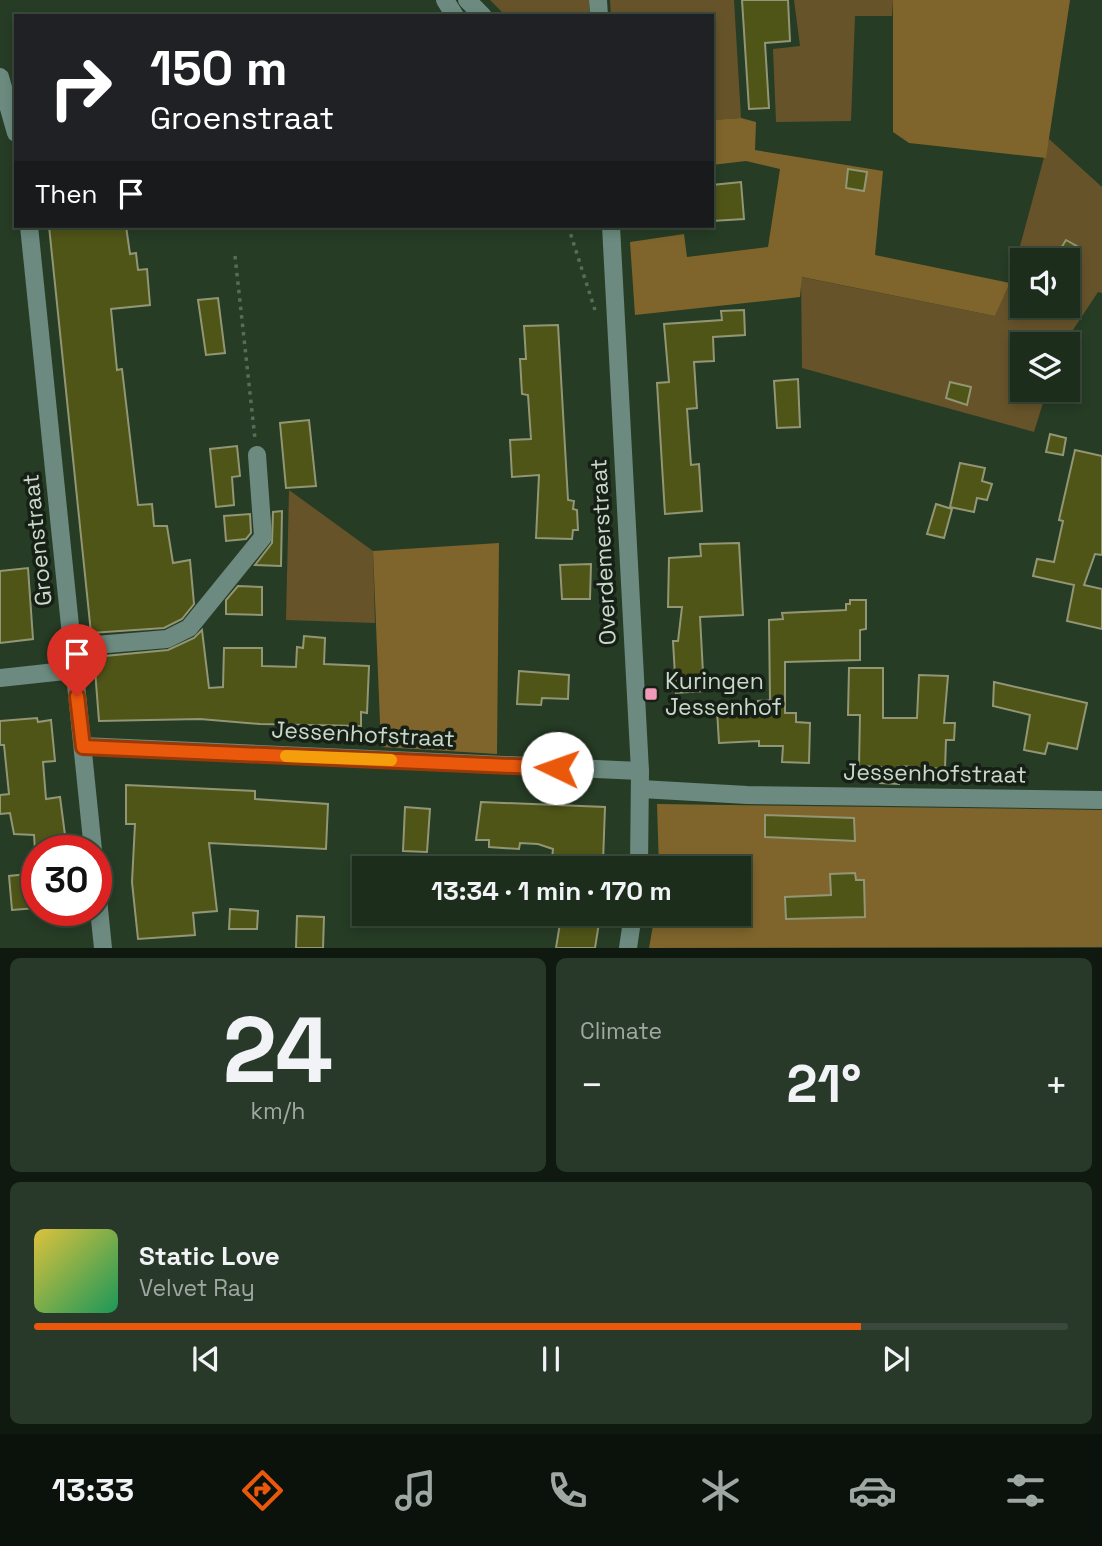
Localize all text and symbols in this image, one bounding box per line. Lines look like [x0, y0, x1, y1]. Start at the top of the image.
text: 150 m [150, 37, 288, 99]
icon: right [35, 42, 126, 133]
text: Groenstraat [150, 98, 334, 138]
icon: arrive [112, 175, 150, 213]
text: Then [35, 177, 98, 211]
map controls [1010, 248, 1080, 402]
button: sound [1010, 248, 1080, 318]
button: layers [1010, 332, 1080, 402]
street label: Overdemerstraat [583, 458, 623, 646]
street label: Groenstraat [15, 473, 59, 607]
pin [47, 624, 107, 696]
icon: arrive [58, 635, 96, 673]
place label: Kuringen Jessenhof [665, 666, 782, 722]
marker: Kuringen Jessenhof [643, 686, 659, 702]
street label: Jessenhofstraat [271, 714, 455, 754]
position arrow [520, 731, 594, 805]
street label: Jessenhofstraat [843, 756, 1027, 790]
speed limit sign: 30 [21, 835, 112, 926]
text: 13:34 · 1 min · 170 m [431, 874, 672, 908]
text: 24 [223, 992, 333, 1109]
text: Climate [580, 1016, 662, 1046]
text: 21° [787, 1051, 861, 1117]
text: − [580, 1061, 604, 1109]
text: + [1044, 1061, 1068, 1109]
text: km/h [251, 1096, 305, 1126]
text: Static Love [139, 1239, 280, 1273]
text: Velvet Ray [139, 1273, 255, 1303]
icon: previous [187, 1340, 225, 1378]
icon: pause [532, 1340, 570, 1378]
icon: next [877, 1340, 915, 1378]
icon: directions [238, 1466, 287, 1515]
icon: music [391, 1466, 440, 1515]
icon: phone [543, 1466, 592, 1515]
icon: climate [696, 1466, 745, 1515]
icon: car [848, 1466, 897, 1515]
icon: filters [1001, 1466, 1050, 1515]
text: 13:33 [52, 1470, 134, 1510]

